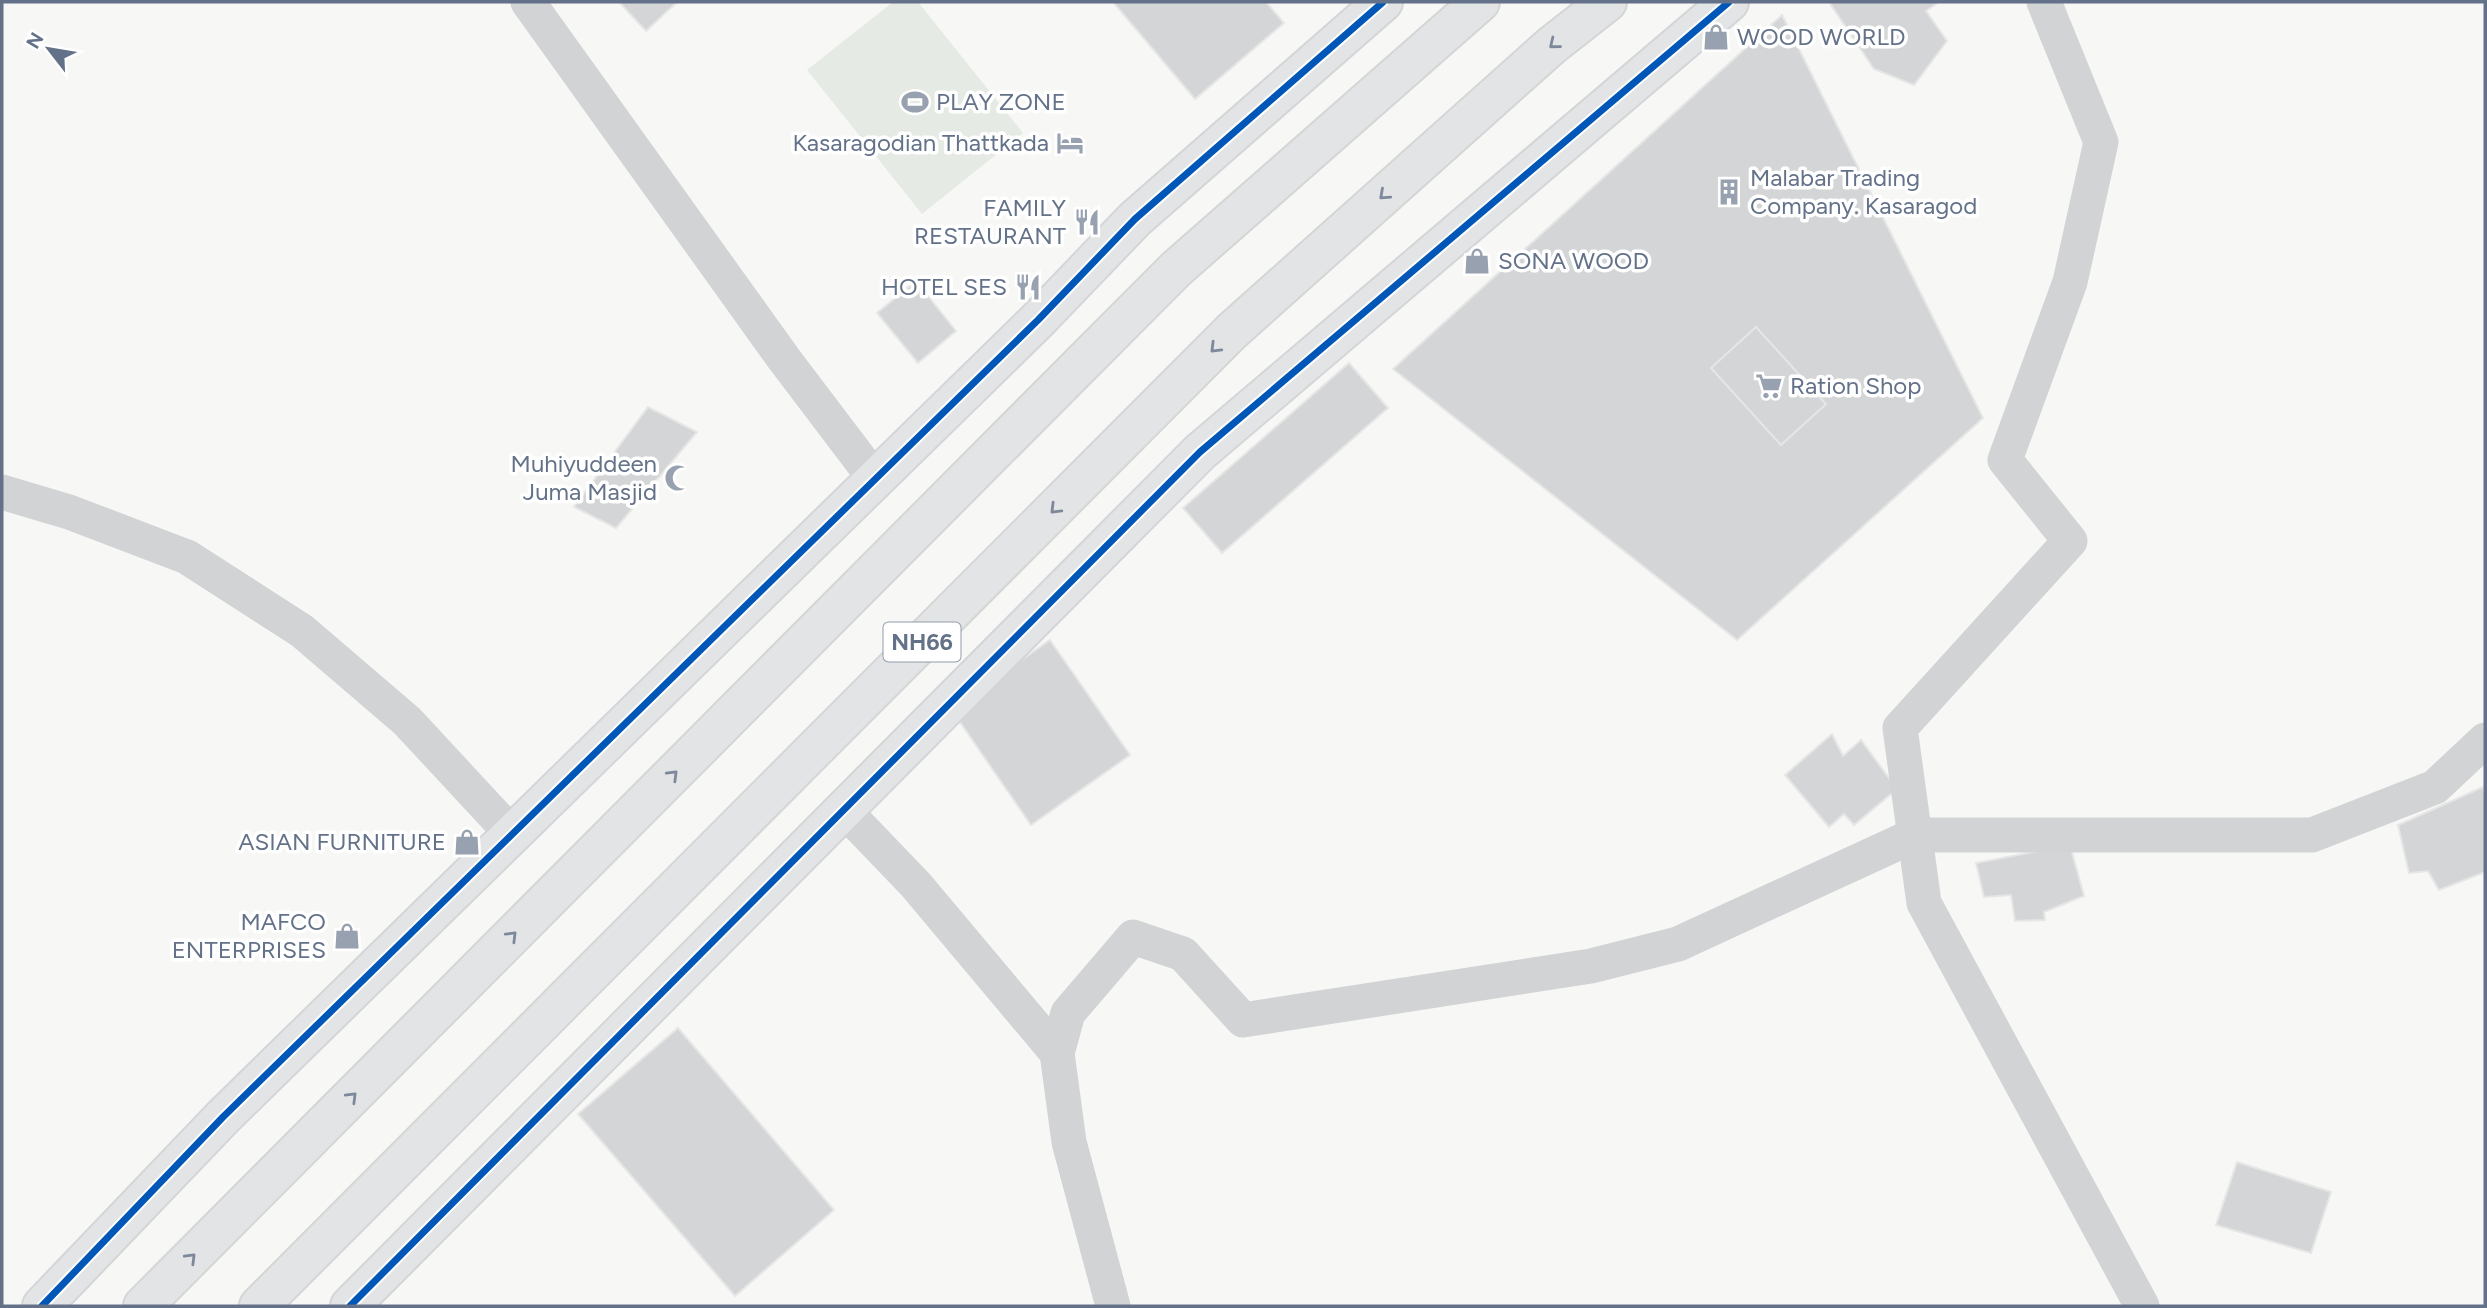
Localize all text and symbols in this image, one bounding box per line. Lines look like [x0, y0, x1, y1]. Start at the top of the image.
north arrow [14, 14, 84, 84]
shop icon: WOOD WORLD [1701, 22, 1731, 52]
place label: WOOD WORLD [1737, 22, 1905, 51]
text: N [21, 28, 48, 53]
one-way arrow [1549, 36, 1562, 48]
sports icon: PLAY ZONE [900, 87, 930, 117]
place label: PLAY ZONE [936, 87, 1066, 116]
place label: Kasaragodian Thattkada [792, 128, 1049, 157]
hotel icon: Kasaragodian Thattkada [1055, 128, 1085, 158]
place label: Malabar Trading Company. Kasaragod [1750, 163, 1977, 220]
building icon: Malabar Trading Company. Kasaragod [1714, 177, 1744, 207]
one-way arrow [1379, 187, 1392, 199]
place label: FAMILY RESTAURANT [914, 193, 1066, 250]
restaurant icon: FAMILY RESTAURANT [1072, 207, 1102, 237]
shop icon: SONA WOOD [1462, 246, 1492, 276]
place label: SONA WOOD [1498, 246, 1649, 275]
place label: HOTEL SES [881, 272, 1007, 301]
restaurant icon: HOTEL SES [1013, 272, 1043, 302]
one-way arrow [1211, 340, 1224, 353]
supermarket icon: Ration Shop [1754, 371, 1784, 401]
place label: Ration Shop [1790, 371, 1921, 400]
place label: Muhiyuddeen Juma Masjid [511, 449, 657, 506]
mosque icon: Muhiyuddeen Juma Masjid [663, 463, 693, 493]
one-way arrow [1050, 501, 1063, 514]
road number: NH66 [884, 622, 960, 662]
one-way arrow [664, 770, 677, 783]
place label: ASIAN FURNITURE [238, 827, 446, 856]
shop icon: ASIAN FURNITURE [452, 827, 482, 857]
place label: MAFCO ENTERPRISES [172, 907, 326, 964]
shop icon: MAFCO ENTERPRISES [332, 921, 362, 951]
one-way arrow [504, 931, 517, 944]
one-way arrow [343, 1092, 356, 1105]
one-way arrow [183, 1254, 195, 1266]

